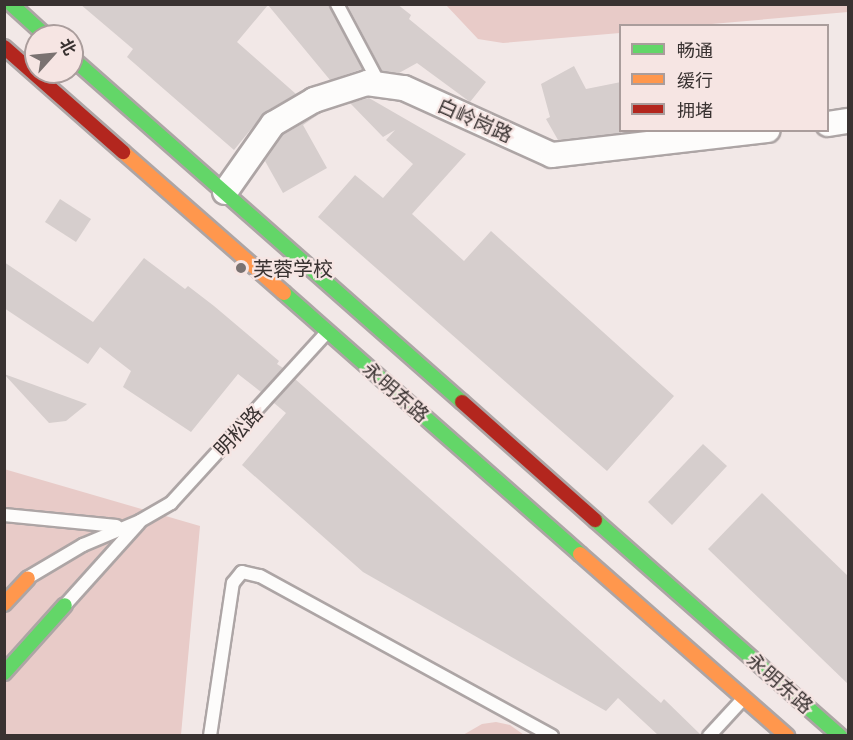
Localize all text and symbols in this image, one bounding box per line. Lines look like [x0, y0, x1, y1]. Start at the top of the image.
north arrow [24, 24, 84, 84]
legend [619, 24, 829, 132]
text: 北 [56, 35, 81, 58]
text: 畅通 [677, 39, 713, 61]
text: 缓行 [677, 69, 713, 91]
street label: 白岭岗路 [434, 93, 516, 147]
text: 拥堵 [677, 99, 713, 121]
place label: 芙蓉学校 [253, 256, 333, 280]
marker: 芙蓉学校 [234, 261, 248, 275]
street label: 永明东路 [358, 357, 434, 427]
street label: 明松路 [209, 401, 267, 461]
street label: 永明东路 [742, 648, 818, 718]

